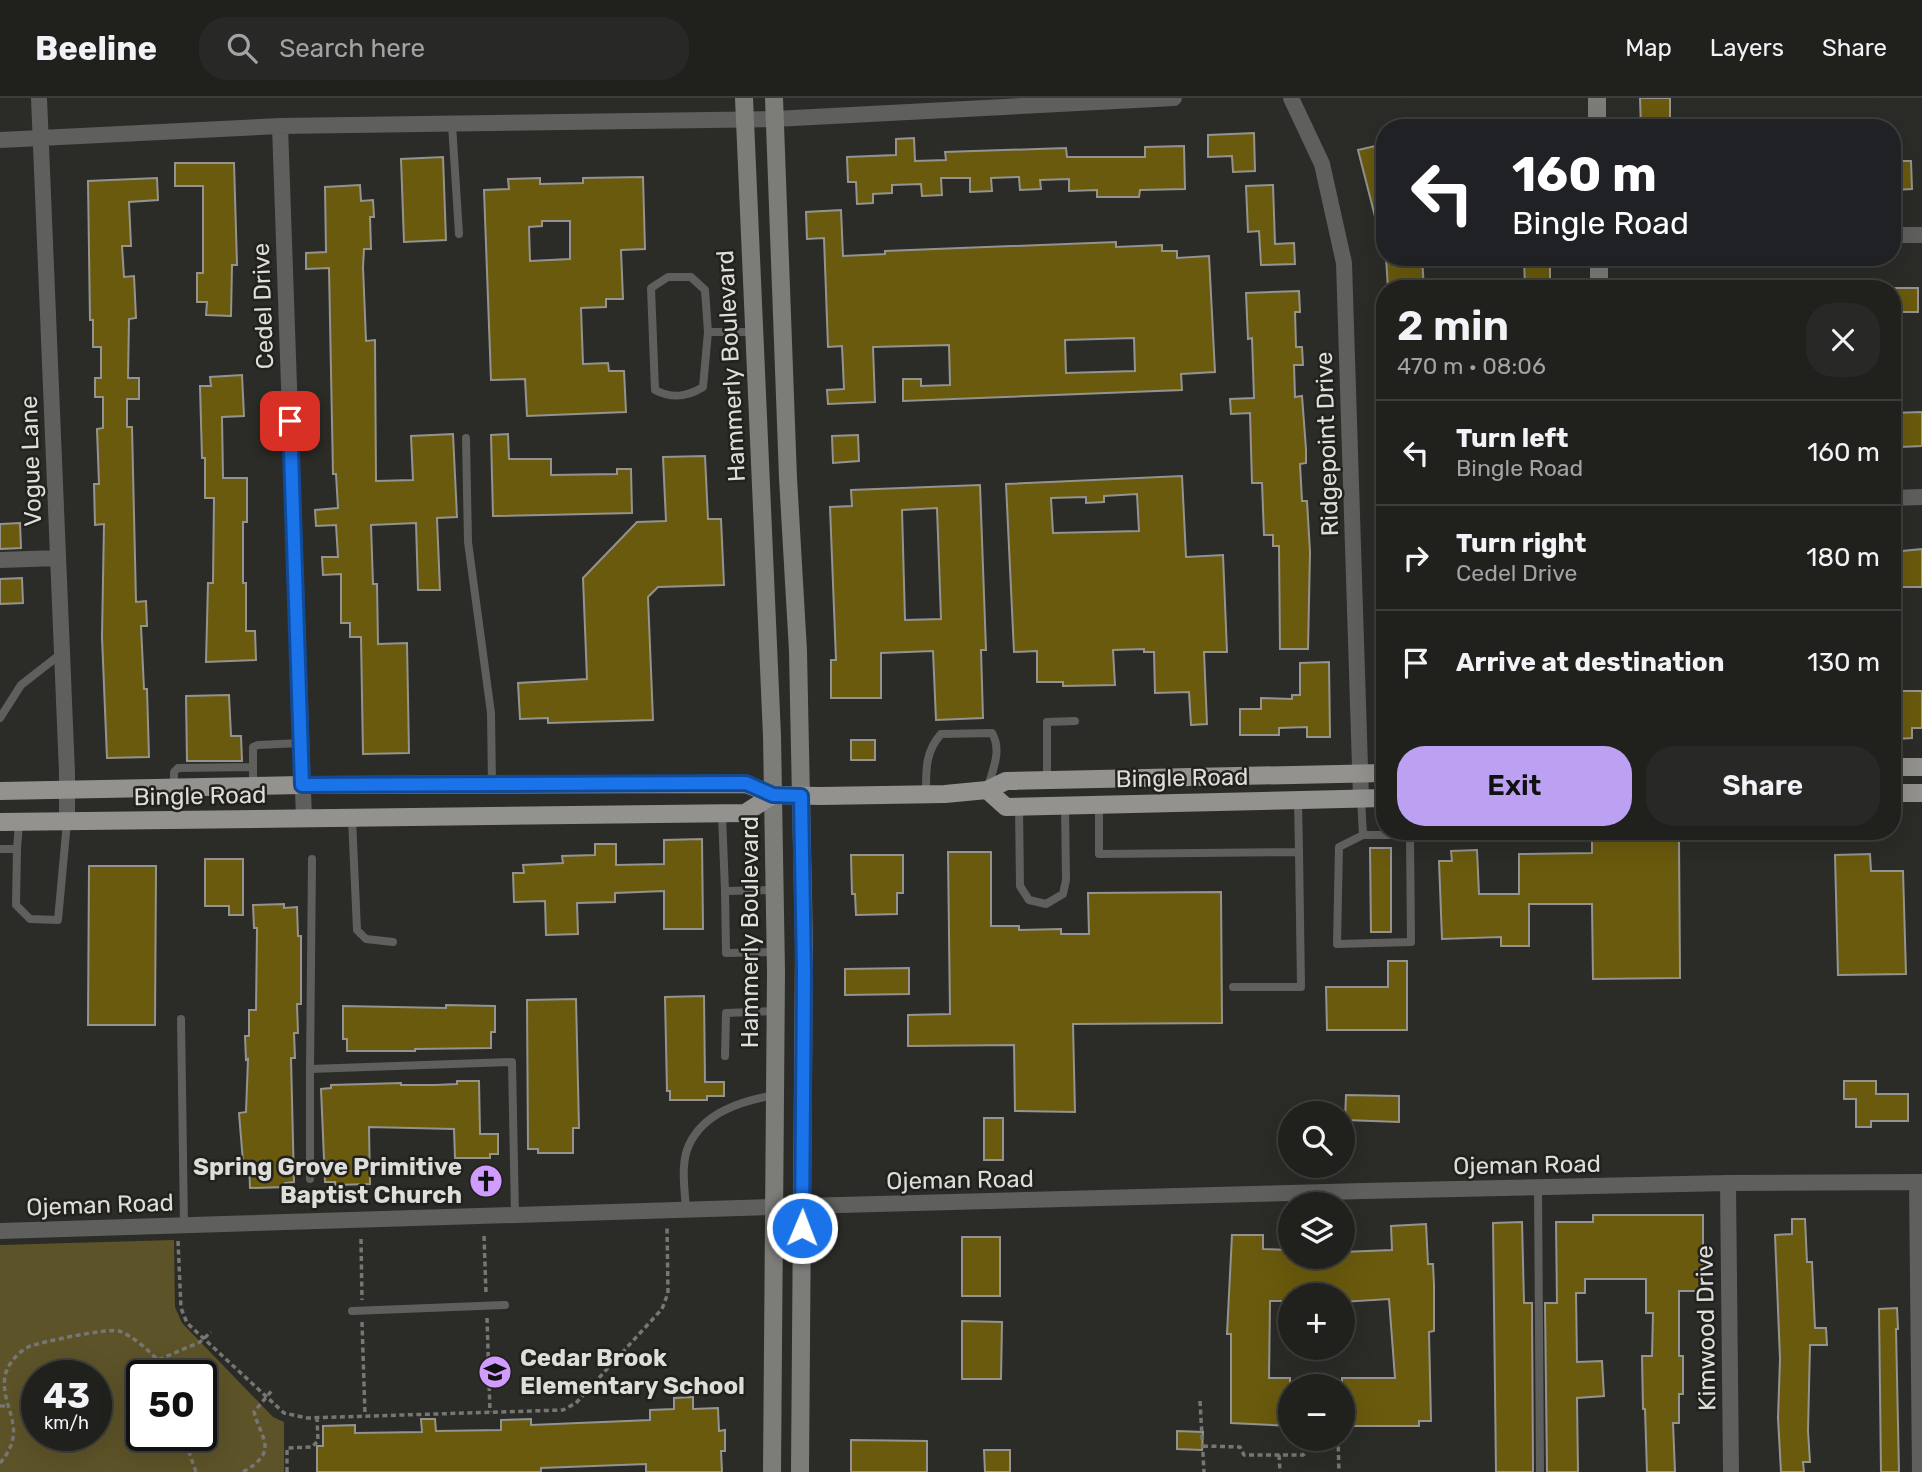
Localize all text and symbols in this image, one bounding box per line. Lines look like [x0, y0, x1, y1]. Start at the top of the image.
search box [199, 17, 689, 80]
text: Beeline [35, 29, 157, 68]
icon: search [223, 29, 261, 67]
text: Search here [279, 33, 425, 64]
text: Map [1625, 34, 1672, 62]
text: Layers [1710, 34, 1784, 62]
text: Share [1822, 34, 1887, 62]
text: 160 m [1512, 145, 1657, 203]
icon: left [1397, 147, 1488, 238]
text: Bingle Road [1512, 204, 1689, 242]
street label: Cedel Drive [247, 242, 279, 370]
street label: Hammerly Boulevard [711, 249, 751, 483]
text: 2 min [1397, 301, 1509, 351]
button: close [1806, 303, 1880, 377]
street label: Ridgepoint Drive [1310, 351, 1344, 537]
text: 470 m · 08:06 [1397, 352, 1546, 380]
pin [260, 391, 320, 451]
street label: Vogue Lane [15, 395, 47, 527]
icon: arrive [271, 402, 309, 440]
text: Turn left [1456, 423, 1568, 454]
icon: left [1397, 434, 1435, 472]
text: 160 m [1807, 437, 1880, 468]
text: Bingle Road [1456, 454, 1583, 482]
text: Turn right [1456, 528, 1586, 559]
icon: right [1397, 539, 1435, 577]
text: 180 m [1806, 542, 1880, 573]
text: Cedel Drive [1456, 559, 1577, 587]
icon: arrive [1397, 644, 1435, 682]
text: Arrive at destination [1456, 647, 1724, 678]
text: 130 m [1807, 647, 1880, 678]
button: Exit [1397, 746, 1632, 826]
button: Share [1646, 746, 1880, 826]
street label: Bingle Road [1115, 763, 1249, 793]
street label: Bingle Road [133, 781, 267, 811]
street label: Hammerly Boulevard [736, 816, 764, 1048]
map controls [1278, 1101, 1355, 1451]
button: search [1278, 1101, 1355, 1178]
street label: Ojeman Road [1453, 1150, 1601, 1180]
place label: Spring Grove Primitive Baptist Church [193, 1153, 462, 1209]
church icon: Spring Grove Primitive Baptist Church [467, 1162, 505, 1200]
street label: Ojeman Road [886, 1165, 1034, 1195]
street label: Ojeman Road [26, 1188, 174, 1222]
position arrow [765, 1191, 839, 1265]
button: layers [1278, 1192, 1355, 1269]
street label: Kimwood Drive [1691, 1245, 1721, 1411]
button: + [1278, 1283, 1355, 1360]
place label: Cedar Brook Elementary School [520, 1344, 745, 1400]
school or university icon: Cedar Brook Elementary School [476, 1353, 514, 1391]
speed limit sign: 50 [126, 1360, 217, 1451]
button: − [1278, 1374, 1355, 1451]
text: 43 [43, 1375, 90, 1417]
text: km/h [44, 1412, 89, 1434]

